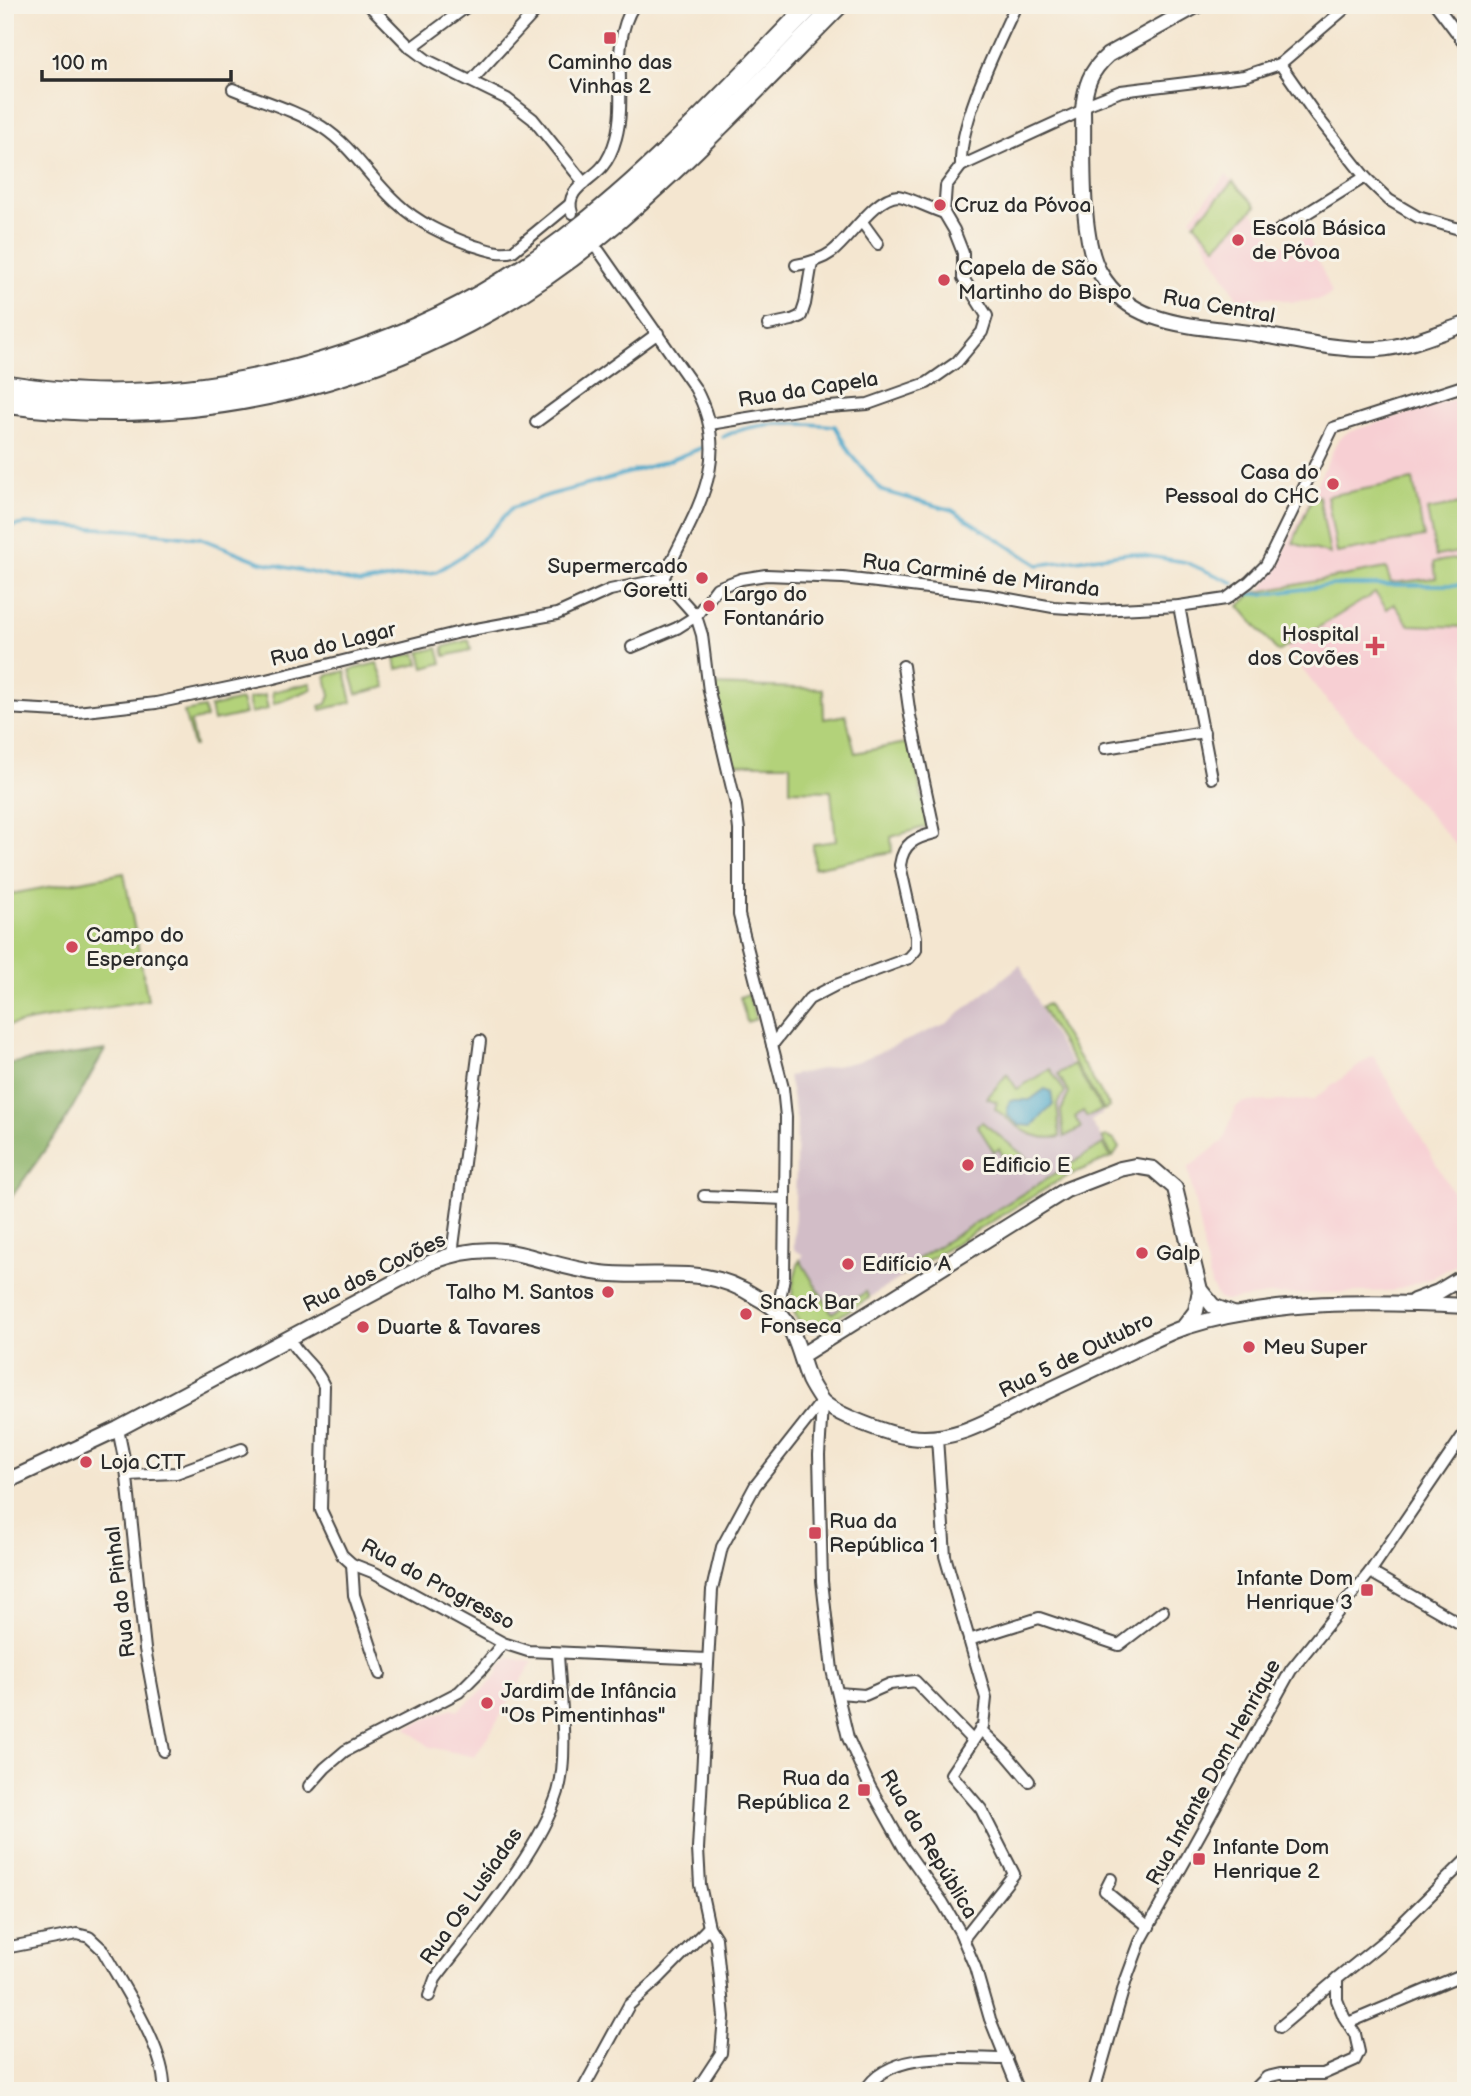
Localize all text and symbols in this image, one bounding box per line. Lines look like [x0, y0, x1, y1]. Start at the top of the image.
marker: Caminho das Vinhas 2 [602, 30, 618, 46]
scale bar [42, 38, 231, 82]
place label: Caminho das Vinhas 2 [548, 50, 672, 99]
text: 100 m [52, 51, 108, 76]
place label: Cruz da Póvoa [954, 193, 1091, 218]
marker: Cruz da Póvoa [932, 197, 948, 213]
place label: Escola Básica de Póvoa [1252, 216, 1386, 265]
marker: Escola Básica de Póvoa [1230, 232, 1246, 248]
place label: Capela de São Martinho do Bispo [958, 256, 1132, 305]
marker: Capela de São Martinho do Bispo [936, 272, 952, 288]
street label: Rua Central [1161, 284, 1277, 329]
street label: Rua da Capela [736, 366, 880, 413]
place label: Casa do Pessoal do CHC [1164, 460, 1319, 509]
marker: Casa do Pessoal do CHC [1325, 476, 1341, 492]
street label: Rua Carminé de Miranda [861, 549, 1101, 602]
place label: Supermercado Goretti [547, 554, 688, 603]
marker: Supermercado Goretti [694, 570, 710, 586]
place label: Largo do Fontanário [723, 582, 825, 631]
marker: Largo do Fontanário [701, 598, 717, 614]
street label: Rua do Lagar [268, 617, 399, 672]
place label: Hospital dos Covões [1248, 622, 1359, 671]
marker: Hospital dos Covões [1365, 636, 1385, 656]
place label: Campo do Esperança [86, 923, 189, 972]
marker: Campo do Esperança [64, 939, 80, 955]
place label: Edificio E [982, 1153, 1071, 1178]
marker: Edificio E [960, 1157, 976, 1173]
street label: Rua dos Covões [299, 1227, 450, 1318]
place label: Galp [1156, 1241, 1201, 1266]
marker: Galp [1134, 1245, 1150, 1261]
place label: Edifício A [862, 1252, 951, 1277]
marker: Edifício A [840, 1256, 856, 1272]
place label: Talho M. Santos [446, 1280, 594, 1305]
marker: Talho M. Santos [600, 1284, 616, 1300]
place label: Snack Bar Fonseca [760, 1290, 858, 1339]
marker: Snack Bar Fonseca [738, 1306, 754, 1322]
street label: Rua 5 de Outubro [995, 1307, 1158, 1404]
place label: Duarte & Tavares [377, 1315, 541, 1340]
marker: Duarte & Tavares [355, 1319, 371, 1335]
place label: Meu Super [1263, 1335, 1368, 1360]
marker: Meu Super [1241, 1339, 1257, 1355]
place label: Loja CTT [100, 1450, 186, 1475]
marker: Loja CTT [78, 1454, 94, 1470]
place label: Rua da República 1 [829, 1509, 938, 1558]
street label: Rua do Pinhal [100, 1525, 141, 1659]
marker: Rua da República 1 [807, 1525, 823, 1541]
street label: Rua do Progresso [357, 1533, 519, 1636]
place label: Infante Dom Henrique 3 [1237, 1566, 1353, 1615]
marker: Infante Dom Henrique 3 [1359, 1582, 1375, 1598]
street label: Rua Infante Dom Henrique [1141, 1655, 1286, 1890]
place label: Jardim de Infância "Os Pimentinhas" [501, 1679, 677, 1728]
marker: Jardim de Infância "Os Pimentinhas" [479, 1695, 495, 1711]
street label: Rua da República [874, 1765, 983, 1923]
place label: Rua da República 2 [737, 1766, 851, 1815]
marker: Rua da República 2 [856, 1782, 872, 1798]
street label: Rua Os Lusíadas [415, 1823, 528, 1970]
place label: Infante Dom Henrique 2 [1213, 1835, 1329, 1884]
marker: Infante Dom Henrique 2 [1191, 1851, 1207, 1867]

